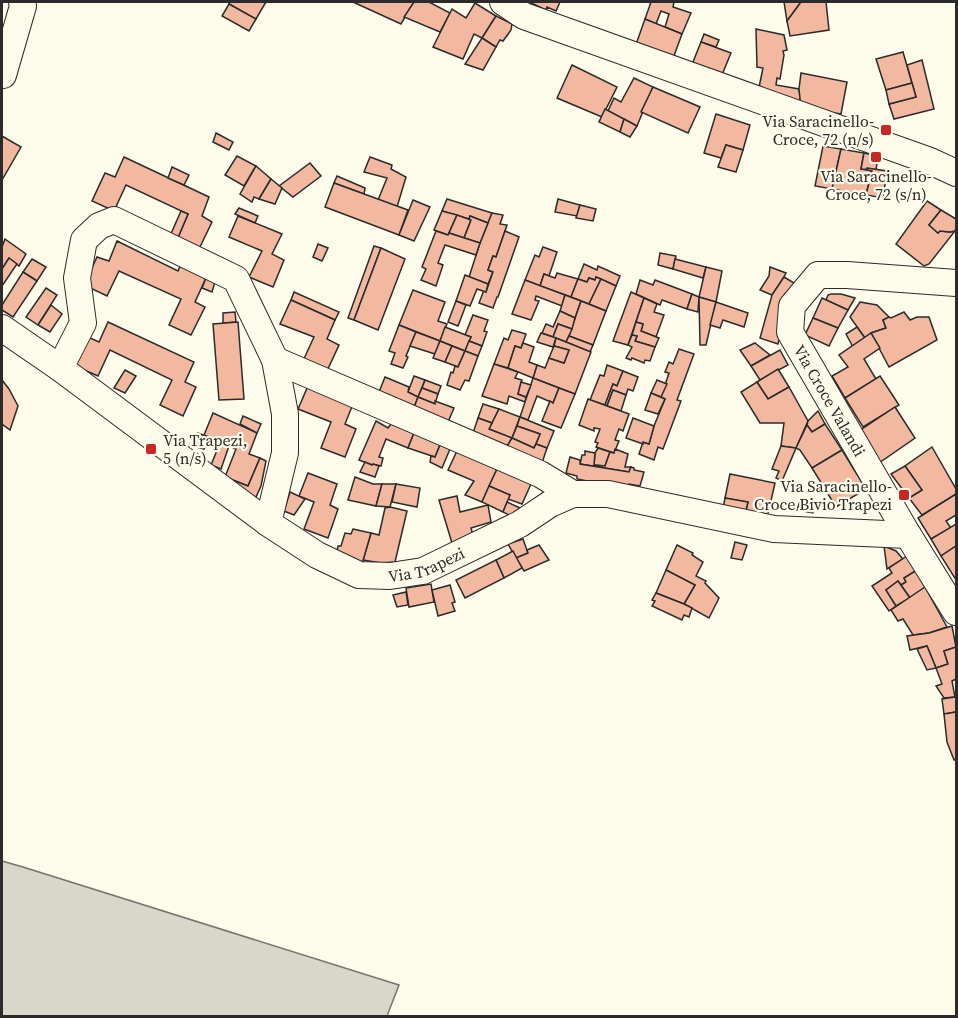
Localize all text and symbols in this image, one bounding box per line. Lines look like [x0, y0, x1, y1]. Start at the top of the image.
place label: Via Saracinello- Croce, 72 (n/s) [762, 110, 874, 150]
marker: Via Saracinello- Croce, 72 (n/s) [879, 123, 893, 137]
marker: Via Saracinello- Croce, 72 (s/n) [869, 150, 883, 164]
place label: Via Saracinello- Croce, 72 (s/n) [820, 165, 932, 205]
street label: Via Croce Valandi [789, 341, 871, 460]
place label: Via Trapezi, 5 (n/s) [163, 429, 248, 469]
marker: Via Trapezi, 5 (n/s) [144, 442, 158, 456]
place label: Via Saracinello- Croce Bivio Trapezi [754, 475, 892, 515]
marker: Via Saracinello- Croce Bivio Trapezi [897, 488, 911, 502]
street label: Via Trapezi [387, 542, 468, 587]

